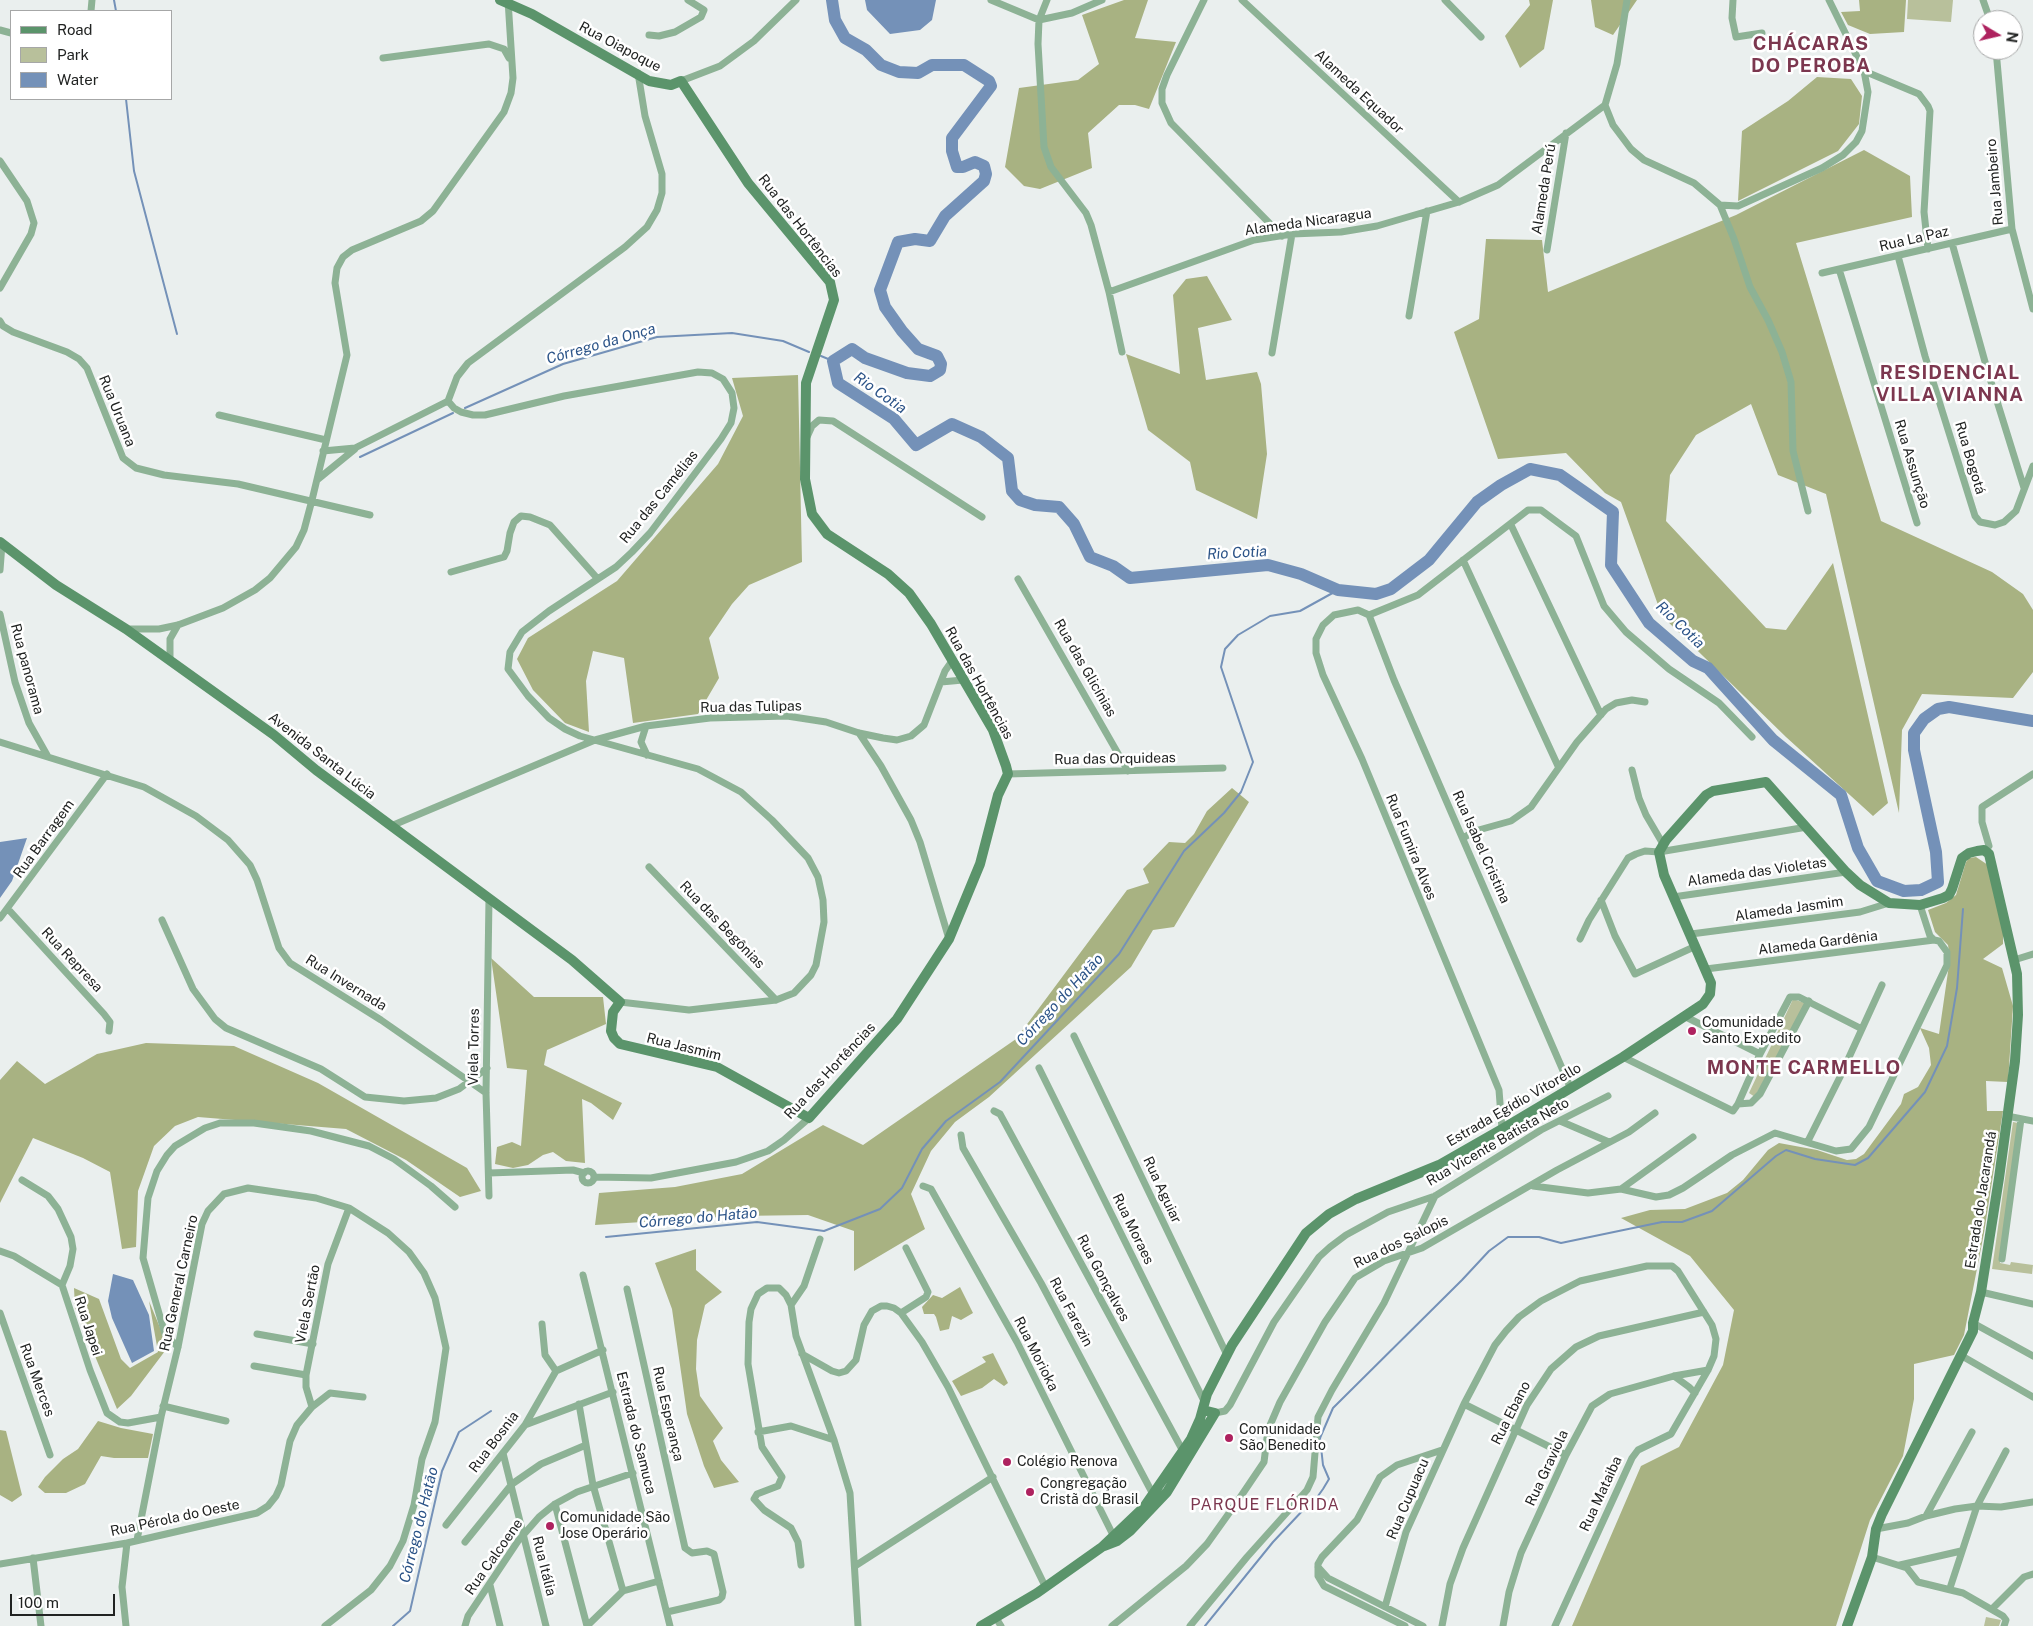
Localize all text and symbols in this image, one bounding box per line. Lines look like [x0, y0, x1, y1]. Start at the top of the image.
legend [10, 10, 172, 100]
north arrow [1973, 10, 2023, 60]
street label: Rua Oiapoque [576, 18, 664, 76]
text: Road [57, 21, 93, 38]
text: N [2003, 31, 2021, 44]
district label: CHÁCARAS DO PEROBA [1750, 33, 1872, 77]
text: Park [57, 46, 89, 63]
street label: Alameda Equador [1311, 46, 1407, 138]
text: Water [57, 71, 99, 88]
street label: Rua Jambeiro [1983, 138, 2007, 226]
street label: Alameda Perú [1529, 142, 1559, 236]
street label: Rua das Hortências [755, 171, 845, 281]
street label: Alameda Nicaragua [1243, 205, 1373, 239]
street label: Rua La Paz [1878, 223, 1950, 255]
water label: Córrego da Onça [544, 320, 658, 368]
district label: RESIDENCIAL VILLA VIANNA [1874, 362, 2026, 406]
water label: Rio Cotia [850, 368, 910, 418]
street label: Rua Uruana [95, 373, 139, 449]
street label: Rua Assunção [1891, 418, 1933, 510]
street label: Rua Bogotá [1951, 420, 1989, 496]
street label: Rua das Camélias [616, 447, 702, 547]
water label: Rio Cotia [1206, 542, 1268, 564]
water label: Rio Cotia [1652, 598, 1708, 652]
street label: Rua das Glicínias [1050, 616, 1120, 720]
street label: Rua panorama [7, 622, 47, 716]
street label: Rua das Hortências [941, 624, 1017, 742]
street label: Rua das Tulipas [700, 698, 802, 716]
street label: Avenida Santa Lúcia [265, 709, 379, 803]
street label: Rua das Orquideas [1054, 750, 1176, 768]
street label: Rua Isabel Cristina [1449, 788, 1513, 906]
street label: Rua Fumira Alves [1382, 792, 1440, 902]
street label: Rua Barragem [10, 797, 78, 881]
street label: Alameda das Violetas [1686, 854, 1828, 890]
street label: Rua das Begônias [676, 878, 768, 972]
street label: Alameda Jasmim [1734, 893, 1844, 925]
street label: Rua Represa [38, 924, 106, 996]
street label: Alameda Gardênia [1757, 927, 1879, 959]
water label: Córrego do Hatão [1013, 950, 1107, 1050]
street label: Rua Invernada [302, 951, 390, 1015]
street label: Viela Torres [465, 1008, 483, 1086]
place label: Comunidade Santo Expedito [1702, 1015, 1801, 1048]
street label: Rua das Hortências [781, 1019, 879, 1123]
marker: Comunidade Santo Expedito [1686, 1025, 1698, 1037]
street label: Rua Jasmim [645, 1030, 723, 1064]
district label: MONTE CARMELLO [1705, 1057, 1903, 1079]
street label: Estrada Egídio Vitorello [1444, 1060, 1584, 1150]
street label: Rua Vicente Batista Neto [1424, 1094, 1572, 1190]
street label: Estrada do Jacarandá [1962, 1130, 2000, 1270]
street label: Rua Aguiar [1139, 1154, 1185, 1226]
street label: Rua Moraes [1109, 1191, 1157, 1267]
water label: Córrego do Hatão [638, 1204, 758, 1232]
street label: Rua dos Salopis [1351, 1212, 1451, 1272]
street label: Rua General Carneiro [156, 1213, 202, 1353]
street label: Rua Gonçalves [1073, 1232, 1133, 1324]
street label: Viela Sertão [292, 1263, 324, 1345]
street label: Rua Farezin [1046, 1274, 1096, 1350]
street label: Rua Japei [71, 1294, 105, 1358]
street label: Rua Morioka [1010, 1314, 1062, 1394]
street label: Rua Merces [16, 1341, 58, 1419]
street label: Rua Esperança [649, 1365, 687, 1463]
street label: Estrada do Samuca [613, 1370, 659, 1496]
street label: Rua Ebano [1488, 1378, 1534, 1448]
street label: Rua Bosnia [466, 1408, 522, 1476]
place label: Comunidade São Benedito [1239, 1422, 1326, 1454]
street label: Rua Graviola [1522, 1427, 1572, 1509]
marker: Comunidade São Benedito [1223, 1432, 1235, 1444]
place label: Colégio Renova [1017, 1454, 1117, 1470]
street label: Rua Mataiba [1576, 1454, 1626, 1534]
marker: Colégio Renova [1001, 1456, 1013, 1468]
street label: Rua Cupuacu [1383, 1456, 1433, 1542]
water label: Córrego do Hatão [396, 1465, 442, 1585]
place label: Congregação Cristã do Brasil [1040, 1476, 1139, 1508]
marker: Congregação Cristã do Brasil [1024, 1486, 1036, 1498]
district label: PARQUE FLÓRIDA [1188, 1495, 1342, 1515]
street label: Rua Pérola do Oeste [109, 1496, 241, 1540]
place label: Comunidade São Jose Operário [560, 1510, 670, 1542]
street label: Rua Calcoene [462, 1516, 526, 1598]
marker: Comunidade São Jose Operário [544, 1520, 556, 1532]
street label: Rua Itália [528, 1534, 560, 1598]
scale bar [12, 1584, 118, 1616]
text: 100 m [18, 1594, 59, 1611]

